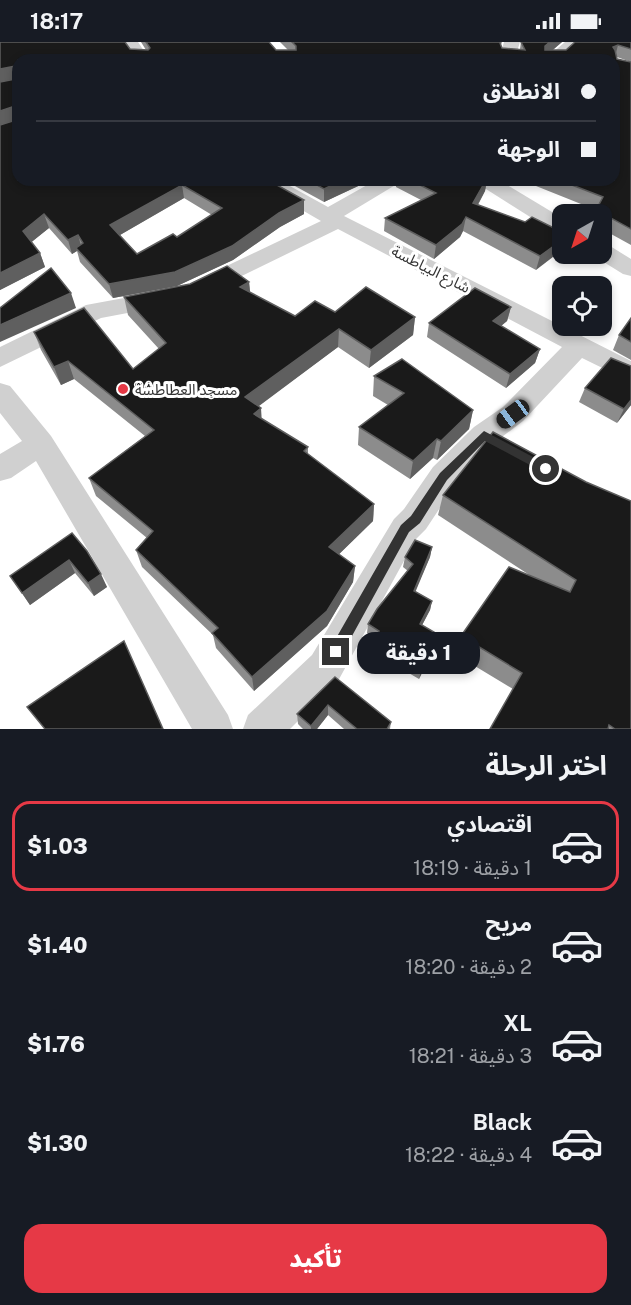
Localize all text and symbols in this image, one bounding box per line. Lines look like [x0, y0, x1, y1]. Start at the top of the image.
text: 18:17 [30, 8, 83, 34]
text: الانطلاق [483, 78, 560, 104]
text: الوجهة [497, 136, 560, 162]
north arrow [552, 204, 612, 264]
map controls [552, 204, 612, 336]
street label: شارع البياطسة [387, 242, 473, 300]
button: locate [552, 276, 612, 336]
place label: مسجد العطاطشة [135, 381, 237, 398]
marker: مسجد العطاطشة [116, 382, 130, 396]
car [493, 396, 533, 432]
route start [532, 455, 559, 482]
callout: 1 دقيقة [357, 631, 480, 673]
route end [322, 638, 349, 665]
text: 1 دقيقة [386, 641, 451, 665]
text: اختر الرحلة [486, 749, 607, 781]
text: اقتصادي [447, 811, 532, 837]
icon: car [550, 819, 604, 873]
text: $1.03 [27, 833, 88, 859]
text: 1 دقيقة · 18:19 [413, 856, 532, 880]
text: مريح [486, 910, 532, 936]
icon: car [550, 918, 604, 972]
text: $1.40 [27, 932, 87, 958]
text: 2 دقيقة · 18:20 [405, 955, 532, 979]
text: XL [504, 1010, 532, 1036]
icon: car [550, 1017, 604, 1071]
text: $1.76 [27, 1031, 85, 1057]
text: 3 دقيقة · 18:21 [409, 1044, 532, 1068]
text: Black [473, 1109, 532, 1135]
icon: car [550, 1116, 604, 1170]
text: $1.30 [27, 1130, 88, 1156]
text: 4 دقيقة · 18:22 [405, 1143, 532, 1167]
button: تأكيد [24, 1224, 607, 1293]

